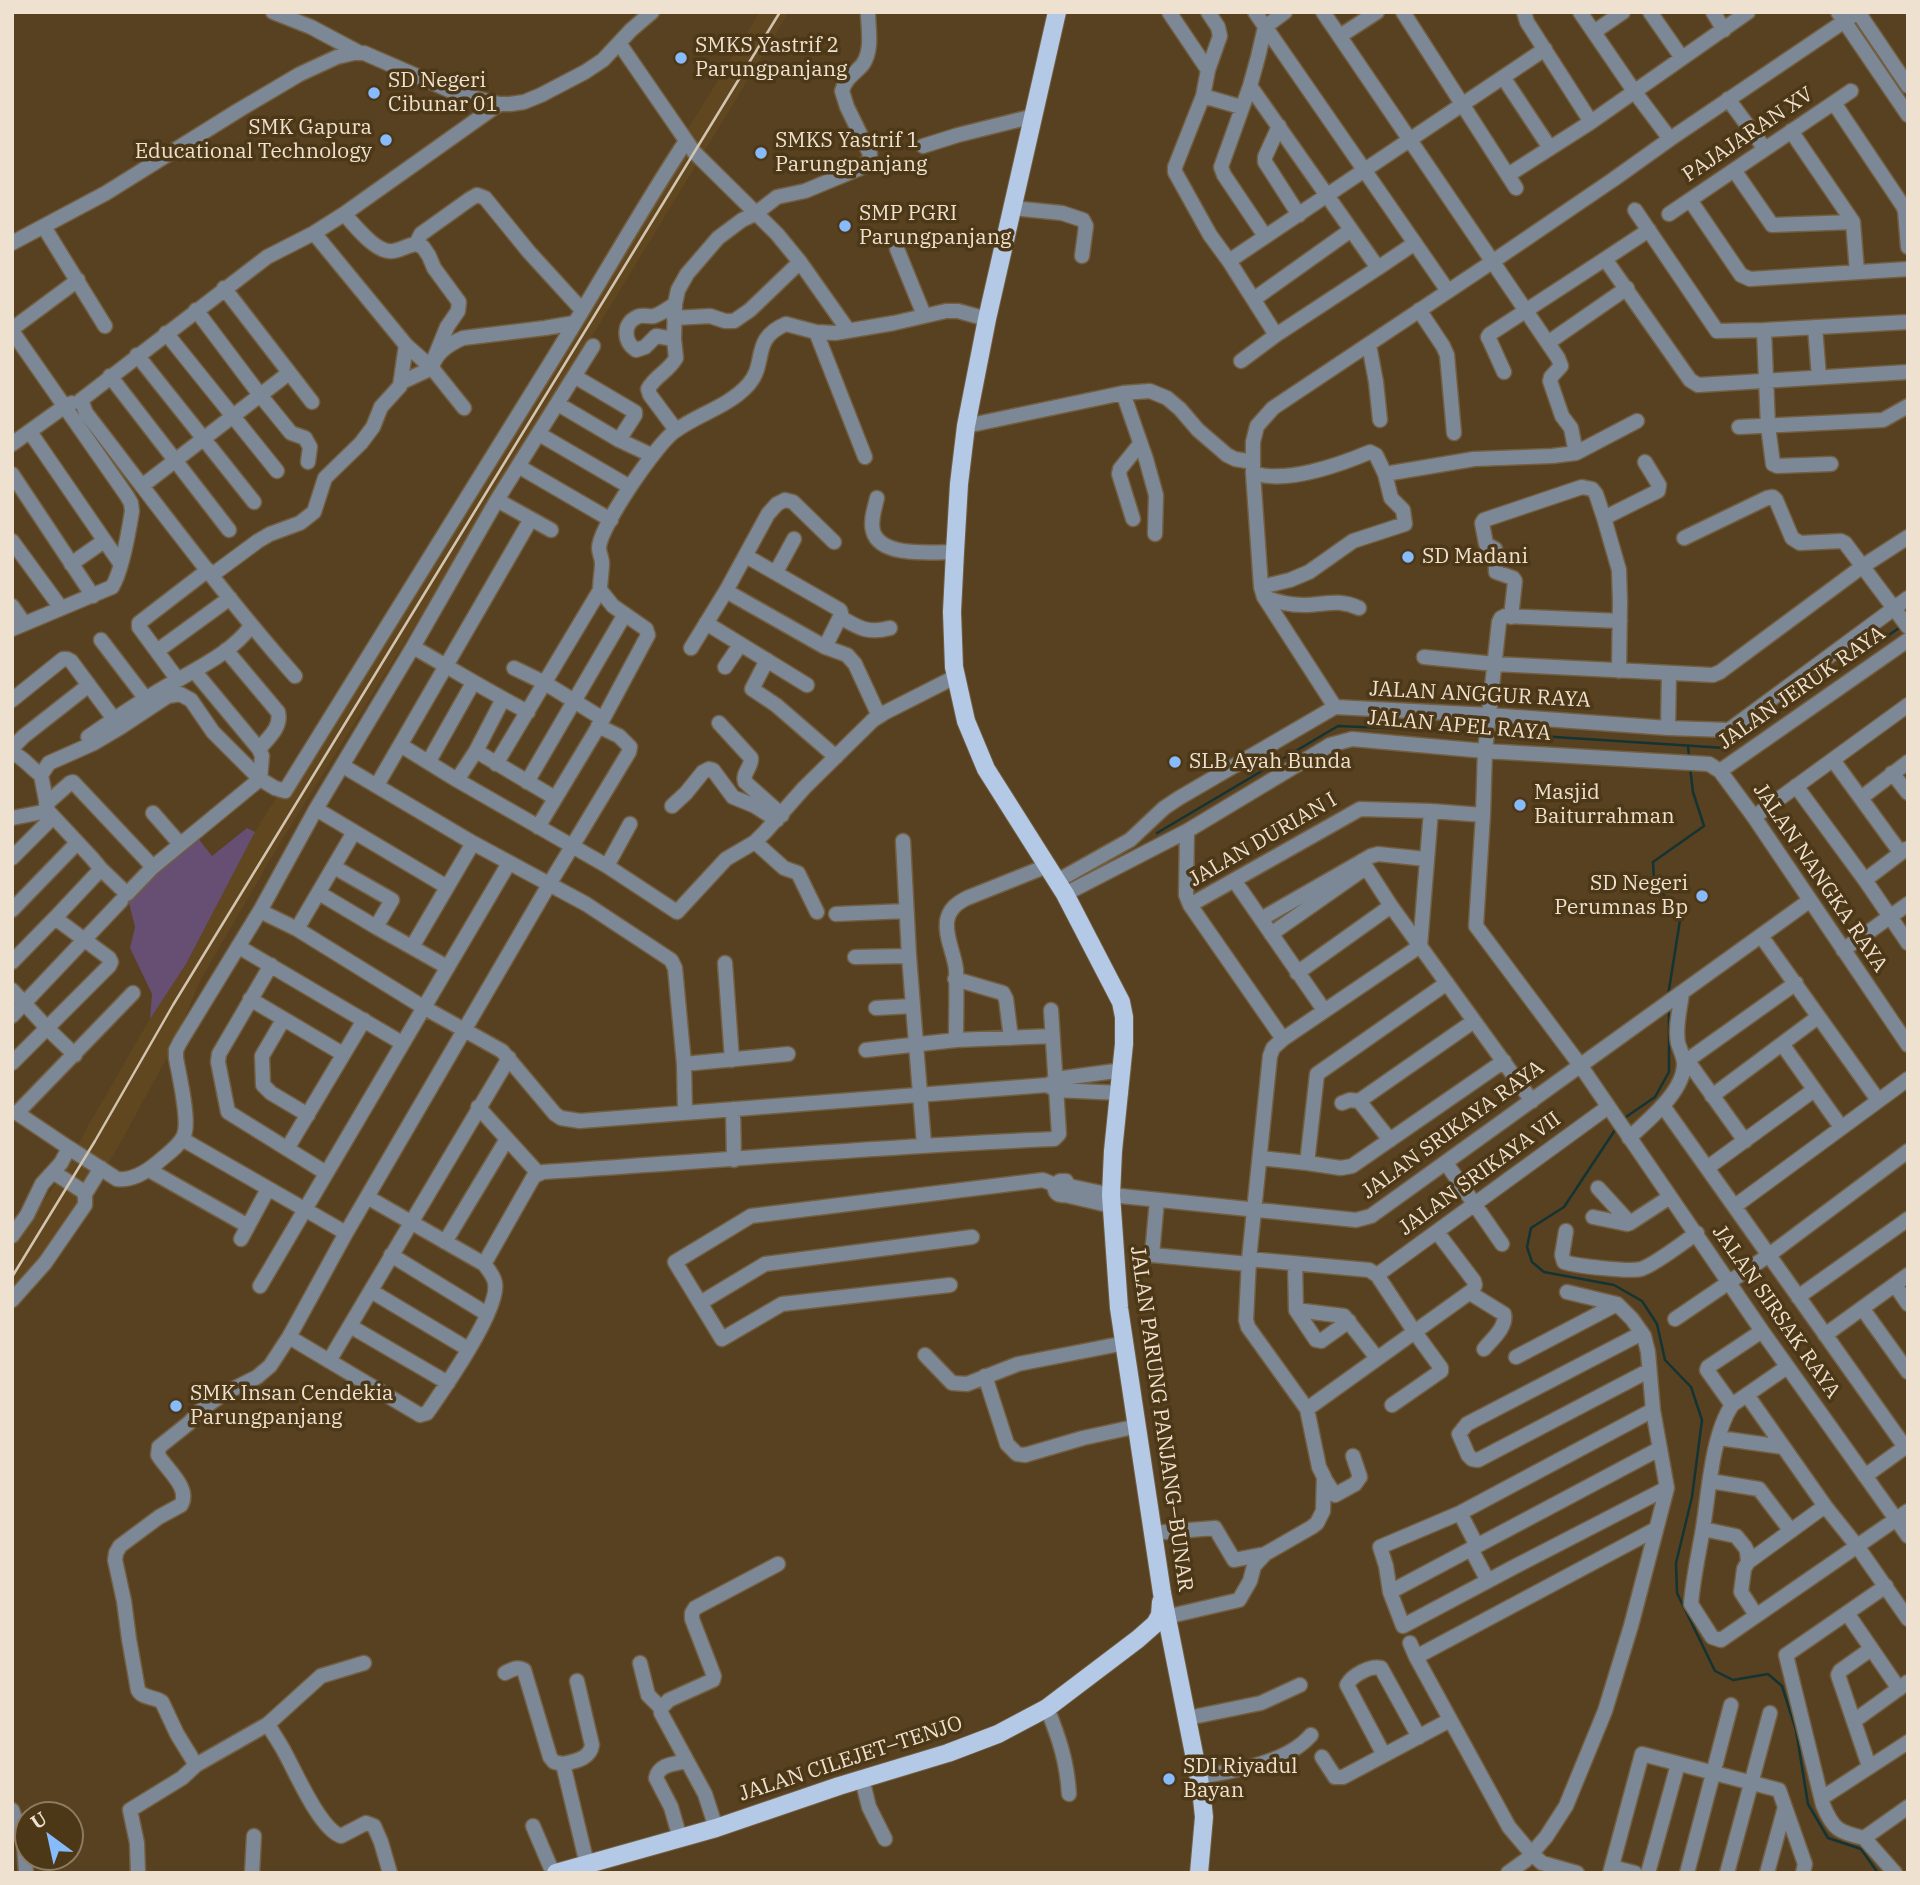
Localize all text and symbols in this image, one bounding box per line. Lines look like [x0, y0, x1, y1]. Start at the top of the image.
place label: SMKS Yastrif 2 Parungpanjang [695, 33, 847, 83]
marker: SMKS Yastrif 2 Parungpanjang [673, 50, 689, 66]
place label: SD Negeri Cibunar 01 [388, 68, 498, 118]
street label: PAJAJARAN XV [1678, 82, 1818, 188]
marker: SD Negeri Cibunar 01 [366, 85, 382, 101]
place label: SMK Gapura Educational Technology [135, 115, 372, 165]
place label: SMKS Yastrif 1 Parungpanjang [775, 128, 927, 178]
marker: SMK Gapura Educational Technology [378, 132, 394, 148]
marker: SMKS Yastrif 1 Parungpanjang [753, 145, 769, 161]
place label: SMP PGRI Parungpanjang [859, 201, 1011, 251]
marker: SMP PGRI Parungpanjang [837, 218, 853, 234]
place label: SD Madani [1422, 544, 1528, 570]
marker: SD Madani [1400, 549, 1416, 565]
street label: JALAN JERUK RAYA [1714, 621, 1890, 755]
street label: JALAN ANGGUR RAYA [1369, 677, 1591, 713]
street label: JALAN APEL RAYA [1366, 705, 1552, 747]
place label: SLB Ayah Bunda [1189, 749, 1352, 775]
marker: SLB Ayah Bunda [1167, 754, 1183, 770]
street label: JALAN NANGKA RAYA [1747, 779, 1893, 977]
place label: Masjid Baiturrahman [1534, 780, 1675, 830]
street label: JALAN DURIAN I [1185, 788, 1341, 892]
marker: Masjid Baiturrahman [1512, 797, 1528, 813]
place label: SD Negeri Perumnas Bp [1554, 871, 1688, 921]
marker: SD Negeri Perumnas Bp [1694, 888, 1710, 904]
street label: JALAN SRIKAYA RAYA [1357, 1055, 1549, 1205]
street label: JALAN SRIKAYA VII [1394, 1107, 1566, 1241]
street label: JALAN SIRSAK RAYA [1707, 1220, 1845, 1404]
street label: JALAN PARUNG PANJANG–BUNAR [1124, 1245, 1198, 1593]
place label: SMK Insan Cendekia Parungpanjang [190, 1381, 394, 1431]
marker: SMK Insan Cendekia Parungpanjang [168, 1398, 184, 1414]
street label: JALAN CILEJET–TENJO [736, 1711, 966, 1807]
place label: SDI Riyadul Bayan [1183, 1754, 1298, 1804]
marker: SDI Riyadul Bayan [1161, 1771, 1177, 1787]
north arrow [14, 1801, 84, 1871]
text: U [26, 1806, 51, 1834]

